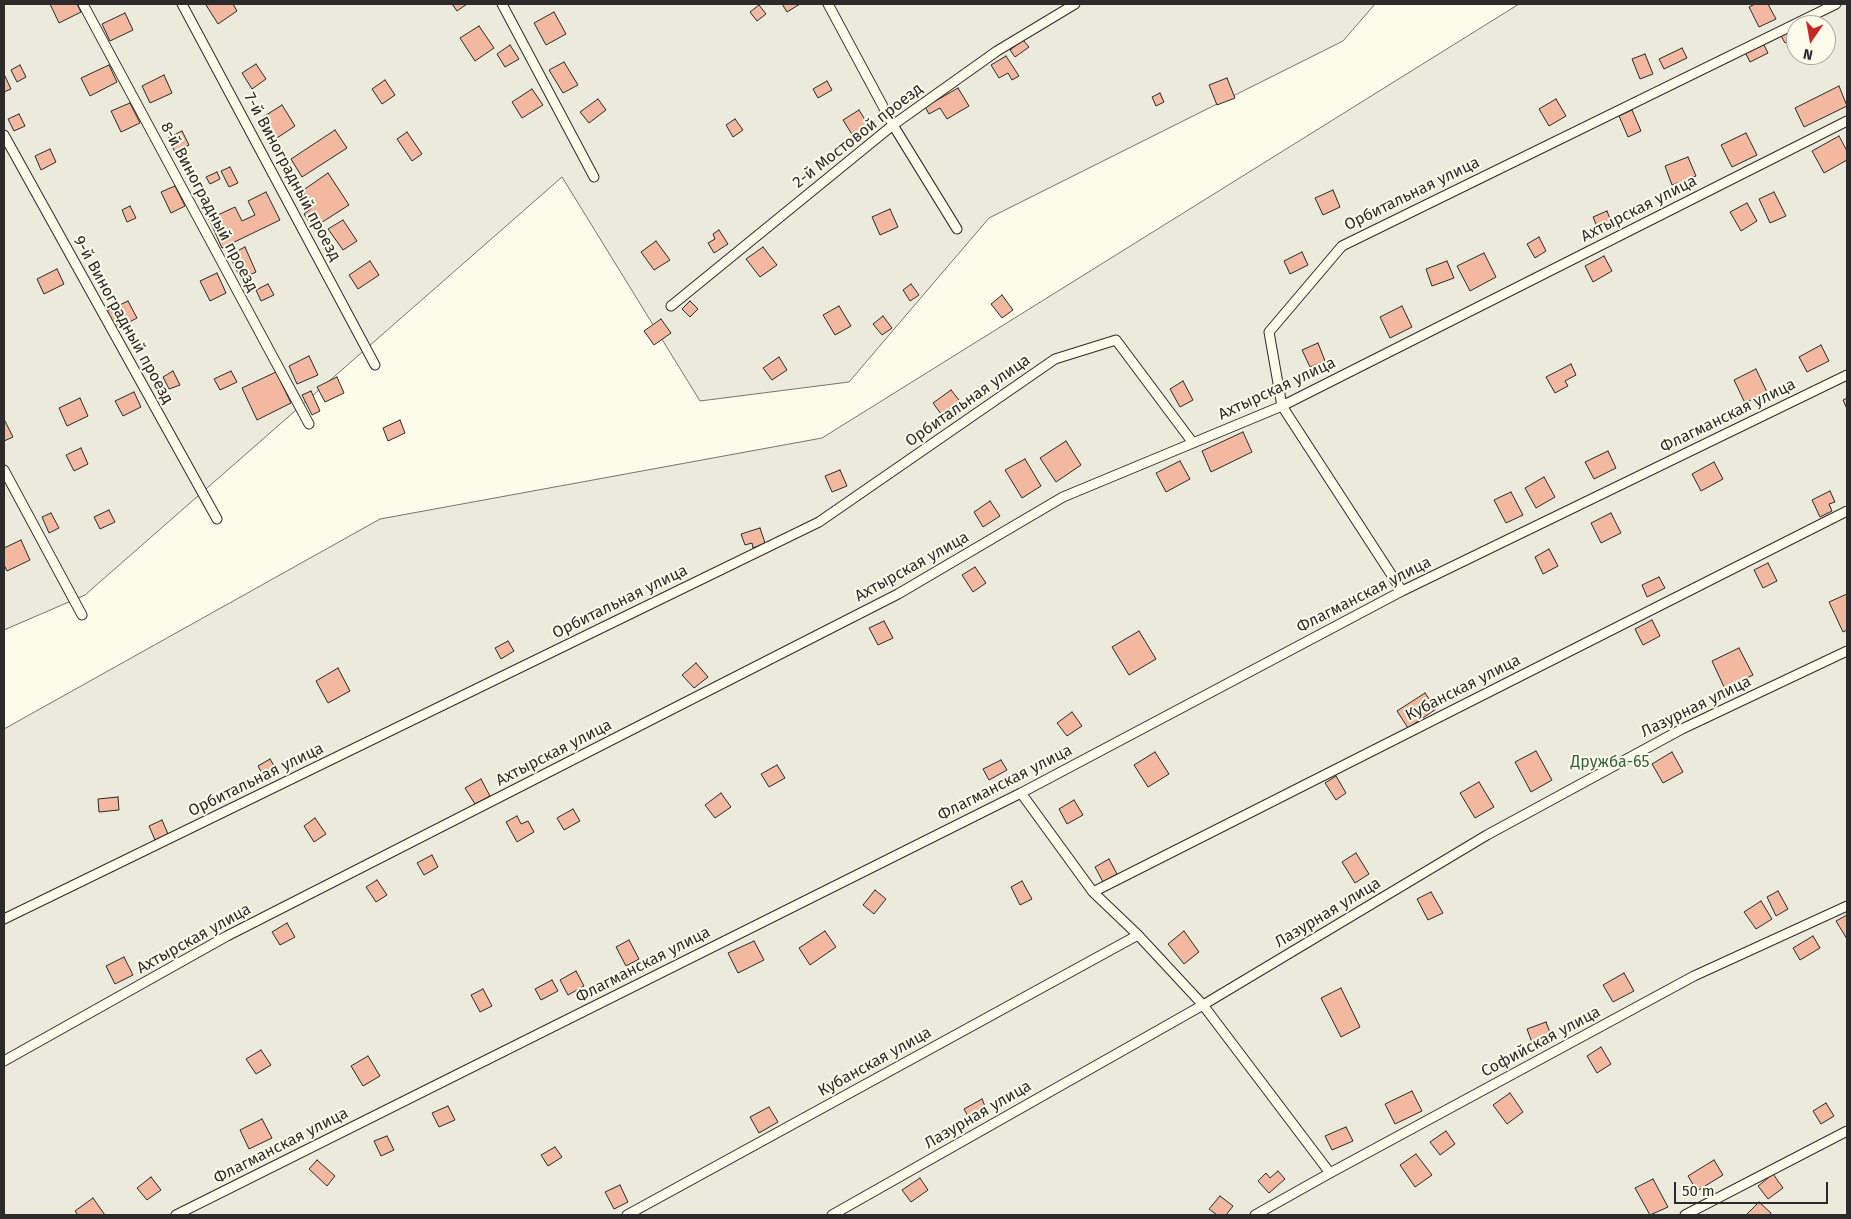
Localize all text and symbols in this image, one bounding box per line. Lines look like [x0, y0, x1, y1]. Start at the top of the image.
north arrow [1786, 15, 1836, 65]
text: N [1802, 45, 1814, 63]
street label: 2-й Мостовой проезд [789, 79, 927, 193]
street label: 7-й Виноградный проезд [239, 90, 345, 264]
street label: 8-й Виноградный проезд [156, 119, 262, 295]
street label: Орбитальная улица [1341, 153, 1483, 235]
street label: Ахтырская улица [1578, 172, 1700, 246]
street label: 9-й Виноградный проезд [69, 233, 177, 407]
street label: Орбитальная улица [902, 351, 1034, 451]
street label: Ахтырская улица [1215, 353, 1339, 425]
street label: Флагманская улица [1657, 375, 1799, 457]
street label: Ахтырская улица [852, 528, 972, 606]
street label: Флагманская улица [1294, 553, 1434, 637]
street label: Орбитальная улица [549, 561, 691, 643]
street label: Кубанская улица [1402, 651, 1524, 725]
street label: Лазурная улица [1638, 672, 1754, 742]
street label: Ахтырская улица [493, 716, 615, 790]
street label: Орбитальная улица [185, 739, 327, 821]
street label: Флагманская улица [935, 741, 1075, 825]
park label: Дружба-65 [1570, 753, 1650, 773]
street label: Лазурная улица [1272, 874, 1384, 952]
street label: Ахтырская улица [134, 900, 254, 978]
street label: Флагманская улица [573, 923, 713, 1007]
street label: Софийская улица [1478, 1002, 1604, 1082]
street label: Кубанская улица [815, 1023, 935, 1101]
street label: Лазурная улица [921, 1077, 1035, 1153]
street label: Флагманская улица [211, 1104, 351, 1188]
scale bar [1676, 1172, 1830, 1204]
text: 50 m [1682, 1182, 1715, 1200]

